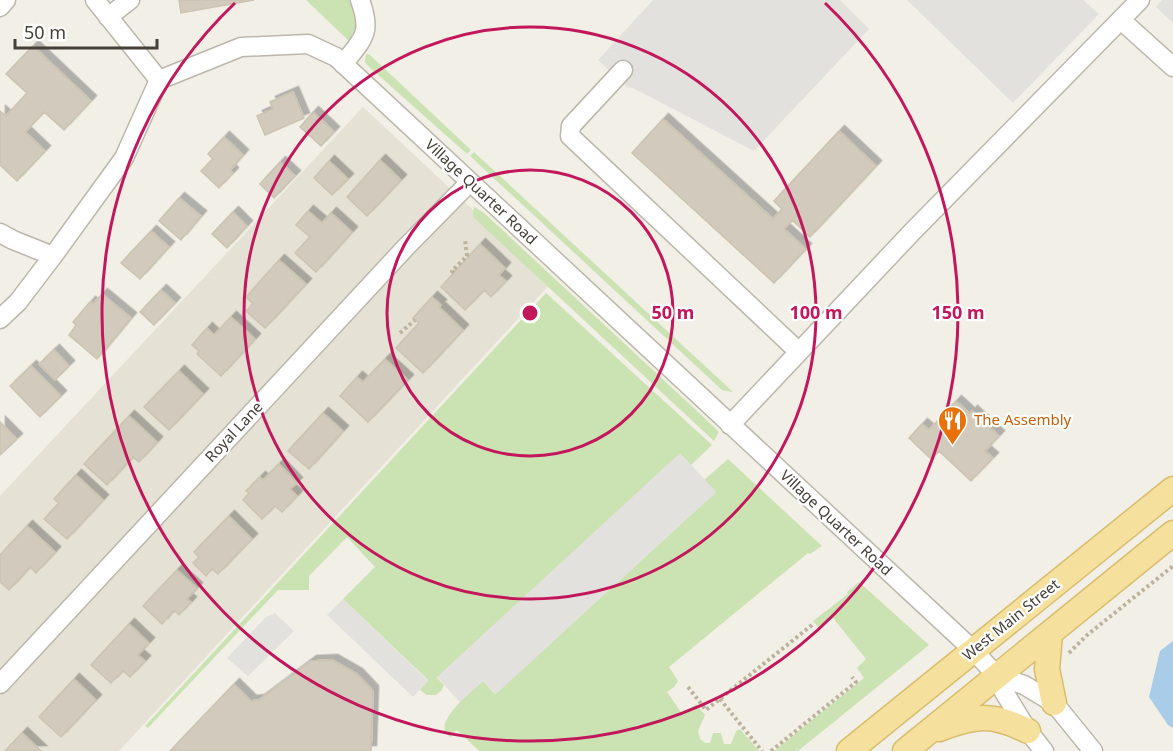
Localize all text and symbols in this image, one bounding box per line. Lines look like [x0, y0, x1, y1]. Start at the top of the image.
scale bar [15, 12, 158, 50]
text: 50 m [24, 20, 66, 44]
street label: Village Quarter Road [421, 134, 542, 248]
text: 50 m [652, 300, 694, 324]
text: 100 m [789, 300, 843, 324]
text: 150 m [931, 300, 985, 324]
centre of rings [520, 303, 540, 323]
street label: Royal Lane [200, 397, 266, 466]
restaurant icon: The Assembly [937, 404, 969, 446]
place label: The Assembly [974, 409, 1072, 429]
street label: Village Quarter Road [776, 465, 897, 579]
street label: West Main Street [958, 573, 1064, 665]

